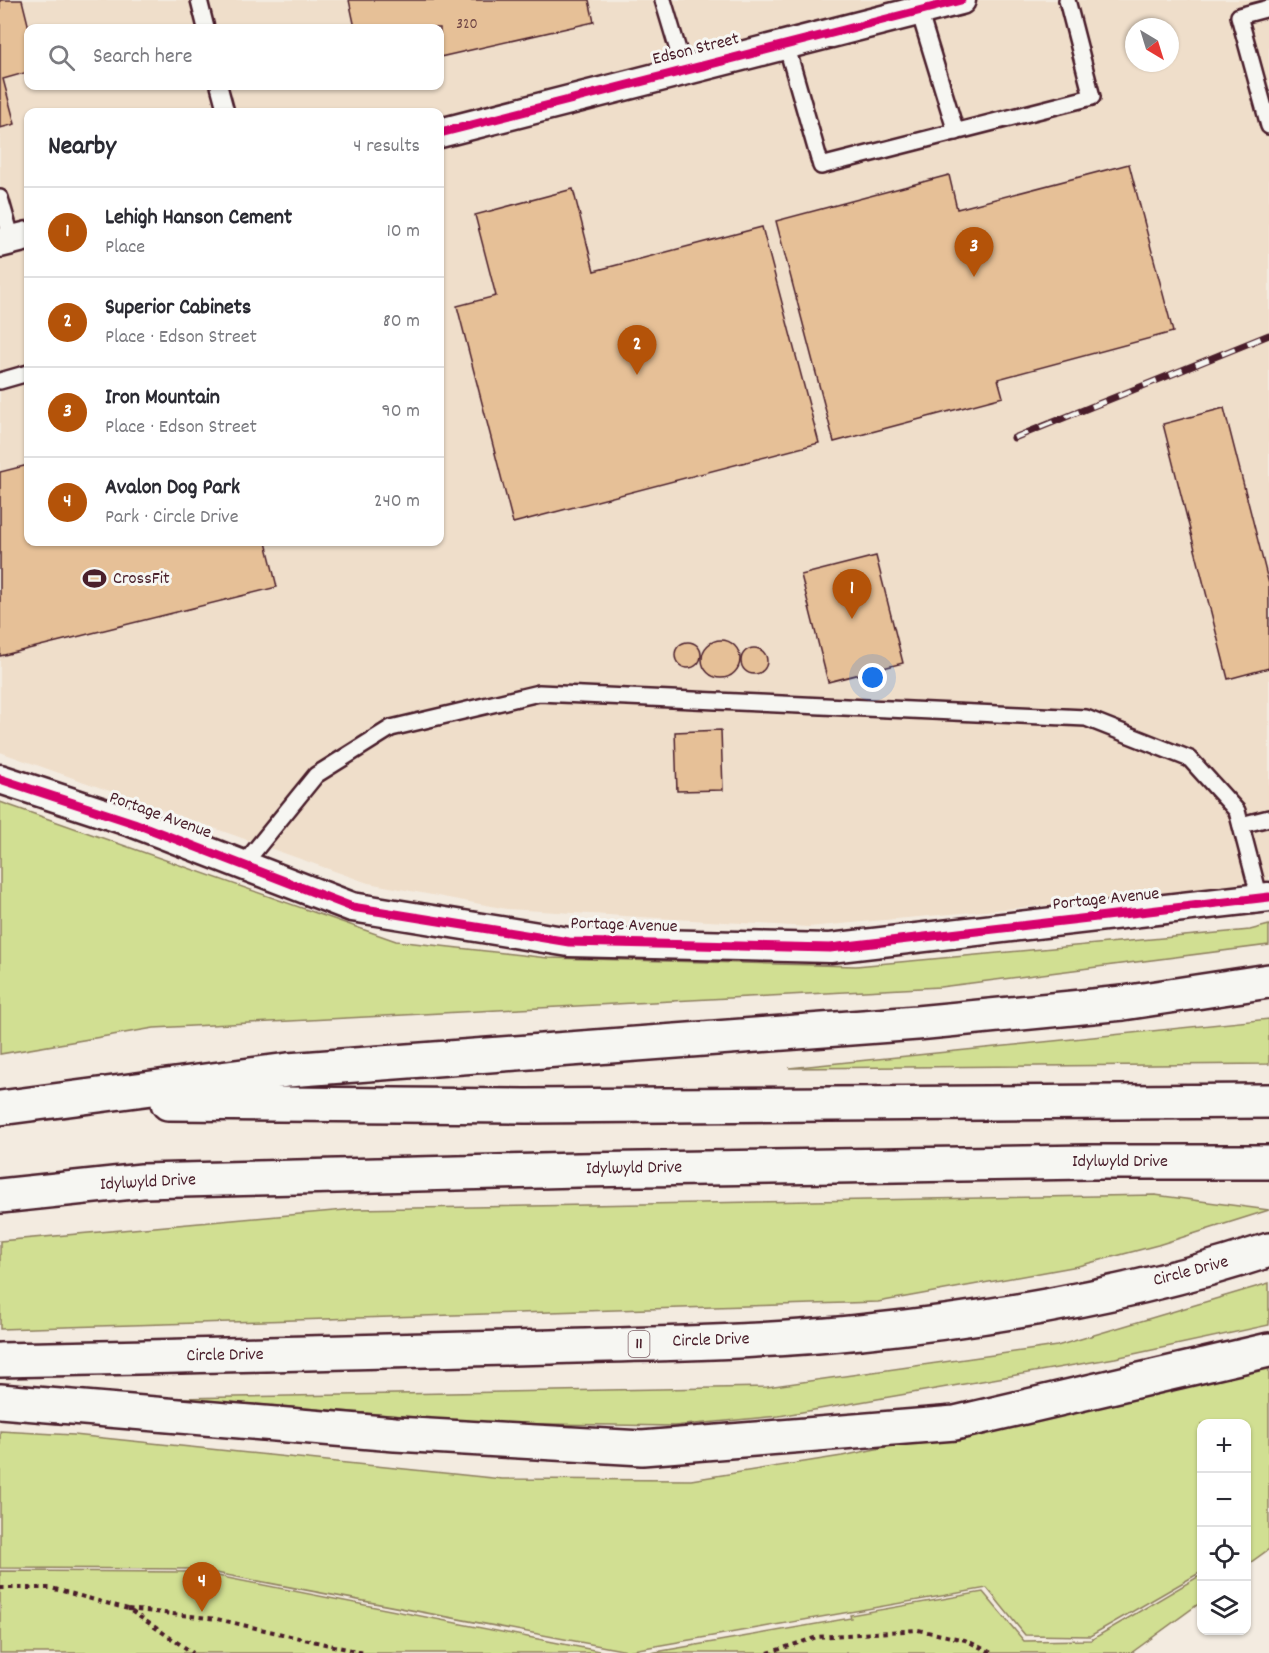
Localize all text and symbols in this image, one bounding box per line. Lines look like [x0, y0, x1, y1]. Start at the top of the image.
house number: 320 [456, 14, 478, 36]
north arrow [1125, 18, 1179, 72]
search box [24, 24, 444, 90]
street label: Edson Street [650, 27, 742, 73]
icon: search [45, 41, 78, 74]
text: Search here [93, 42, 192, 73]
text: Nearby [48, 129, 116, 166]
text: 4 results [353, 133, 420, 161]
text: Lehigh Hanson Cement [105, 203, 292, 234]
text: 1 [65, 218, 70, 246]
text: 10 m [386, 218, 420, 246]
pin: 3 [954, 228, 994, 277]
text: Place [105, 234, 145, 262]
text: Superior Cabinets [105, 293, 251, 324]
text: 2 [63, 308, 72, 336]
text: 80 m [383, 308, 420, 336]
text: Place · Edson Street [105, 324, 257, 352]
pin: 2 [618, 326, 656, 375]
text: Iron Mountain [105, 383, 220, 414]
text: 3 [63, 398, 72, 426]
text: 90 m [382, 398, 420, 426]
text: Place · Edson Street [105, 414, 257, 442]
text: Avalon Dog Park [105, 473, 240, 504]
text: 4 [63, 488, 72, 516]
text: 240 m [374, 488, 420, 516]
text: Park · Circle Drive [105, 504, 239, 532]
sports icon: CrossFit [82, 566, 108, 592]
place label: CrossFit [113, 567, 170, 592]
pin: 1 [832, 570, 872, 619]
your location [858, 663, 887, 692]
street label: Portage Avenue [105, 786, 215, 846]
street label: Portage Avenue [1051, 882, 1161, 918]
street label: Portage Avenue [570, 912, 678, 940]
street label: Idylwyld Drive [1072, 1150, 1168, 1175]
street label: Idylwyld Drive [586, 1156, 682, 1182]
street label: Idylwyld Drive [99, 1168, 197, 1198]
street label: Circle Drive [1151, 1250, 1232, 1294]
street label: Circle Drive [672, 1327, 750, 1355]
road number: 11 [628, 1331, 650, 1357]
street label: Circle Drive [186, 1343, 264, 1369]
map controls [1197, 1419, 1251, 1635]
button: + [1197, 1419, 1251, 1473]
button: − [1197, 1473, 1251, 1527]
button: locate [1197, 1527, 1251, 1581]
pin: 4 [182, 1562, 222, 1612]
button: layers [1197, 1581, 1251, 1635]

